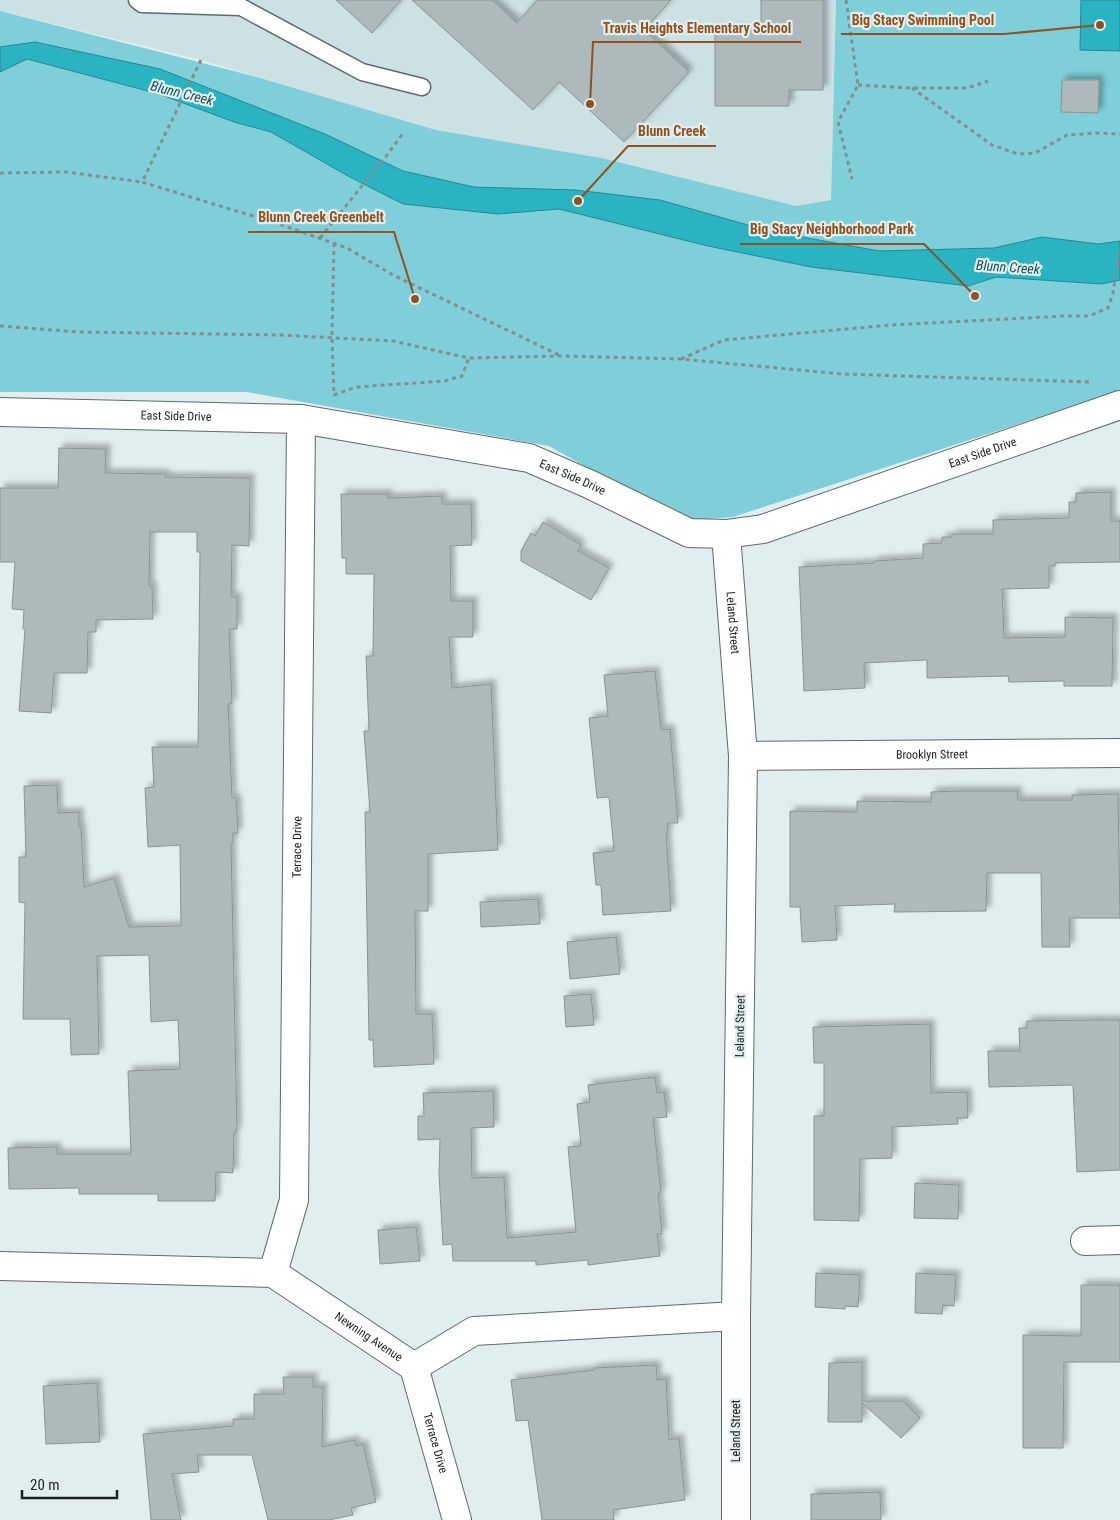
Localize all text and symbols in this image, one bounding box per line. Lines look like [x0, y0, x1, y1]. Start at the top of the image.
callout: Big Stacy Swimming Pool [841, 5, 1004, 34]
text: Big Stacy Swimming Pool [852, 12, 994, 28]
callout: Travis Heights Elementary School [593, 13, 801, 42]
text: Travis Heights Elementary School [603, 20, 791, 36]
water label: Blunn Creek [149, 77, 216, 109]
callout: Blunn Creek [628, 117, 716, 146]
text: Blunn Creek [638, 123, 706, 139]
callout: Blunn Creek Greenbelt [248, 203, 394, 232]
text: Blunn Creek Greenbelt [258, 209, 384, 225]
callout: Big Stacy Neighborhood Park [740, 215, 924, 244]
text: Big Stacy Neighborhood Park [750, 221, 914, 237]
water label: Blunn Creek [976, 257, 1041, 277]
street label: East Side Drive [140, 408, 212, 424]
street label: East Side Drive [947, 434, 1019, 471]
street label: East Side Drive [537, 456, 608, 498]
street label: Leland Street [723, 591, 742, 655]
street label: Brooklyn Street [896, 747, 969, 762]
street label: Terrace Drive [290, 816, 304, 878]
street label: Leland Street [732, 994, 748, 1057]
street label: Newning Avenue [332, 1309, 405, 1365]
street label: Leland Street [729, 1399, 743, 1462]
street label: Terrace Drive [420, 1411, 451, 1475]
scale bar [22, 1468, 118, 1500]
text: 20 m [30, 1476, 60, 1494]

